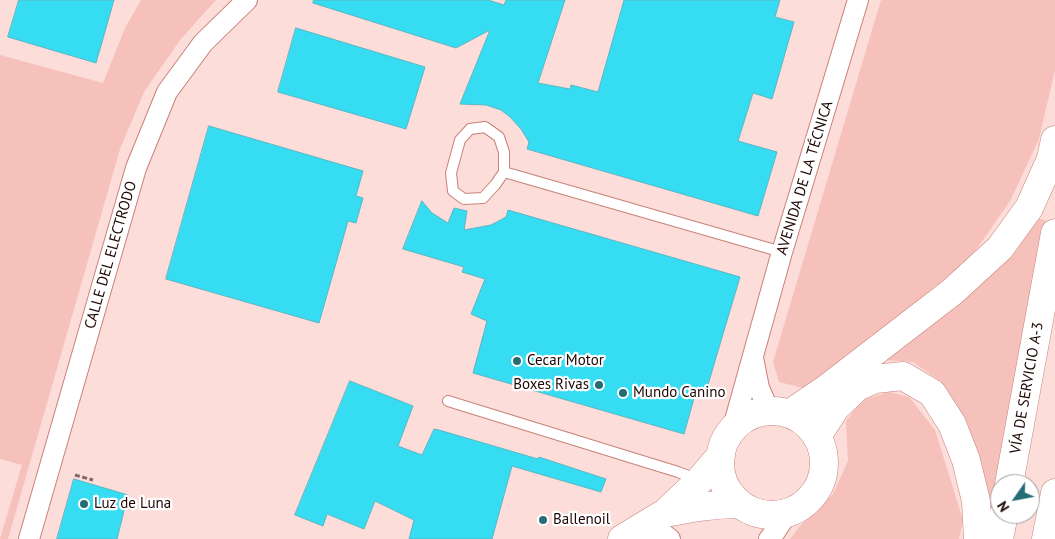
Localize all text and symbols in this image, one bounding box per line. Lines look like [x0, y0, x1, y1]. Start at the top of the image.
street label: AVENIDA DE LA TÉCNICA [773, 99, 837, 257]
street label: CALLE DEL ELECTRODO [81, 179, 141, 331]
street label: VÍA DE SERVICIO A-3 [1007, 321, 1047, 455]
place label: Cecar Motor [527, 352, 604, 370]
marker: Cecar Motor [511, 355, 523, 367]
place label: Boxes Rivas [513, 376, 589, 394]
marker: Boxes Rivas [593, 379, 605, 391]
place label: Mundo Canino [633, 384, 725, 402]
marker: Mundo Canino [617, 387, 629, 399]
north arrow [990, 474, 1040, 524]
place label: Luz de Luna [94, 495, 171, 513]
marker: Luz de Luna [78, 498, 90, 510]
text: N [993, 498, 1013, 515]
place label: Ballenoil [553, 511, 610, 529]
marker: Ballenoil [537, 514, 549, 526]

